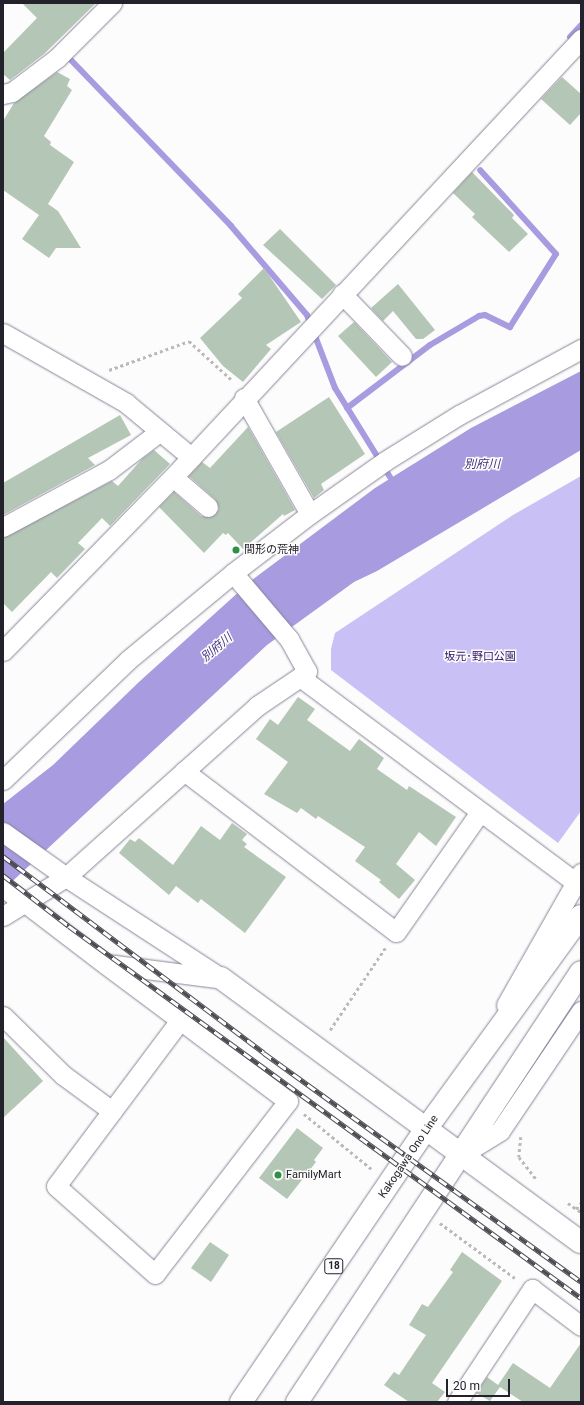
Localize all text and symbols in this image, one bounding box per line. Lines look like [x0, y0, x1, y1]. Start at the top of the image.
water label: 別府川 [464, 458, 500, 472]
place label: 間形の荒神 [244, 543, 299, 557]
marker: 間形の荒神 [231, 545, 241, 555]
water label: 別府川 [199, 631, 235, 665]
park label: 坂元･野口公園 [444, 650, 516, 664]
street label: Kakogawa Ono Line [376, 1113, 442, 1201]
place label: FamilyMart [286, 1168, 341, 1182]
marker: FamilyMart [273, 1170, 283, 1180]
road number: 18 [324, 1258, 344, 1274]
scale bar [448, 1371, 512, 1397]
text: 20 m [453, 1379, 480, 1393]

